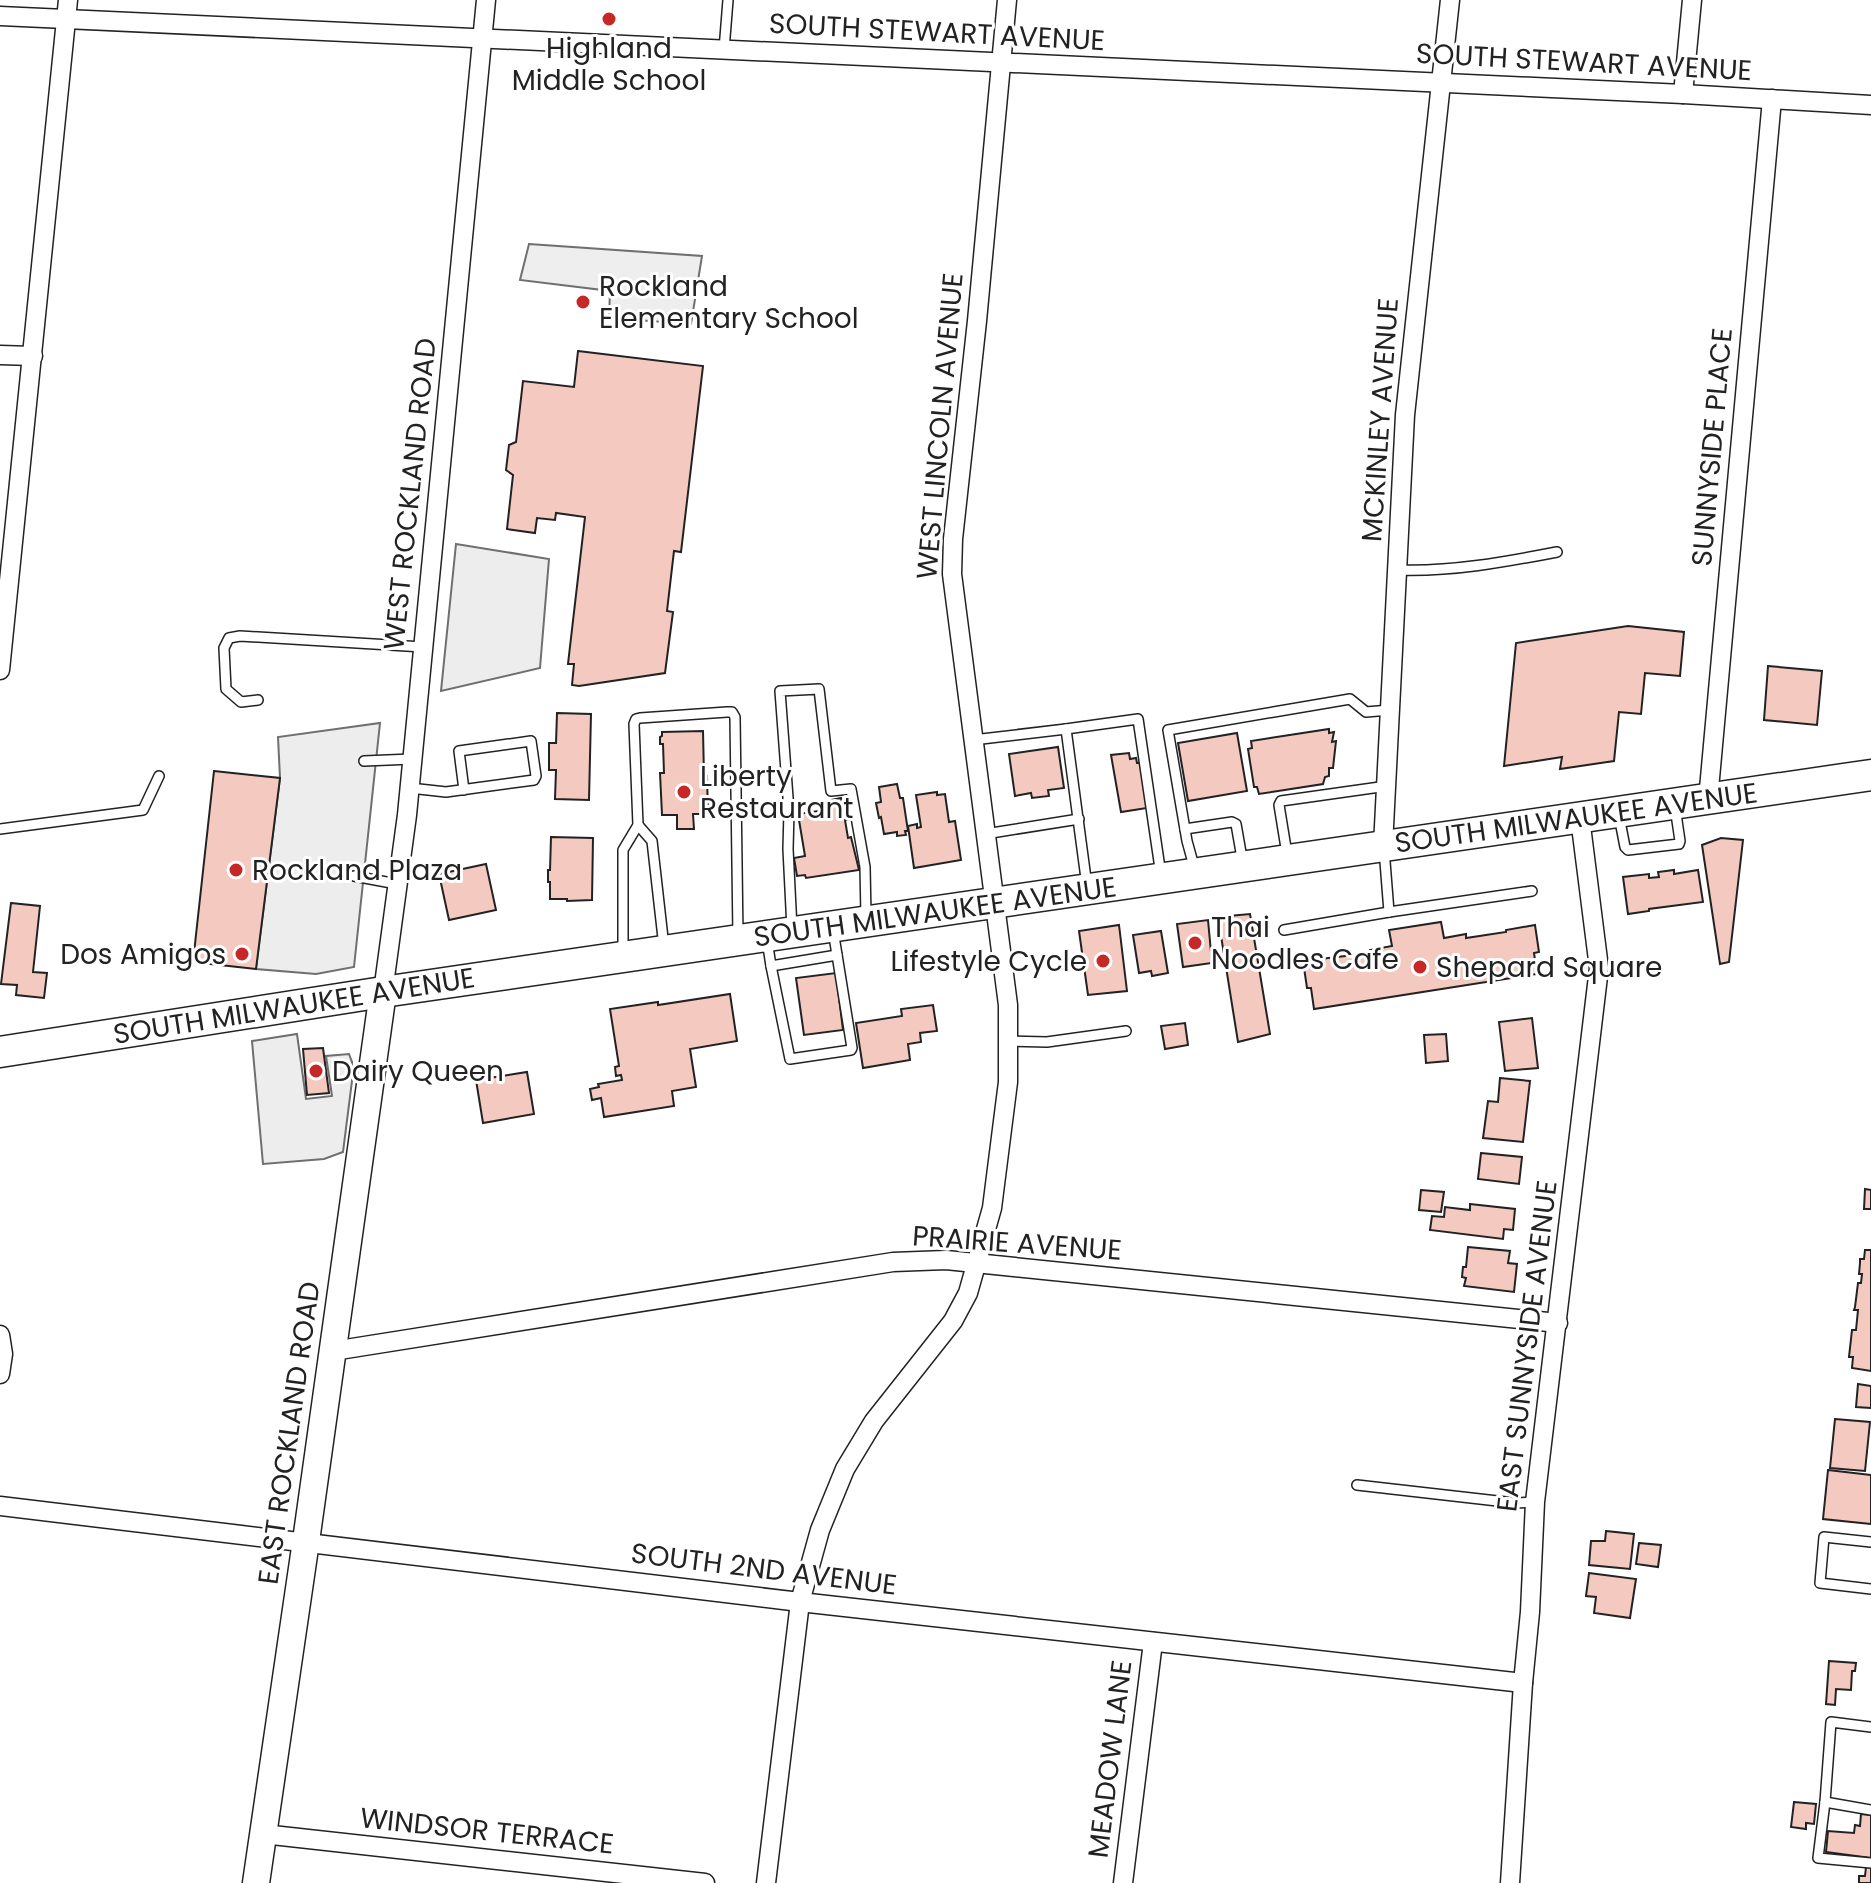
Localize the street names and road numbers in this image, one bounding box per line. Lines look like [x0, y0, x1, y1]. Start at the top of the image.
street label: SOUTH STEWART AVENUE [768, 4, 1106, 60]
street label: SOUTH STEWART AVENUE [1415, 34, 1753, 90]
street label: WEST LINCOLN AVENUE [907, 271, 973, 581]
street label: MCKINLEY AVENUE [1352, 297, 1408, 543]
street label: SUNNYSIDE PLACE [1682, 326, 1742, 568]
street label: WEST ROCKLAND ROAD [374, 336, 446, 652]
street label: SOUTH MILWAUKEE AVENUE [1392, 773, 1760, 863]
street label: SOUTH MILWAUKEE AVENUE [751, 867, 1119, 957]
street label: SOUTH MILWAUKEE AVENUE [110, 958, 478, 1054]
street label: EAST SUNNYSIDE AVENUE [1487, 1178, 1567, 1514]
street label: PRAIRIE AVENUE [911, 1216, 1123, 1270]
street label: EAST ROCKLAND ROAD [248, 1279, 330, 1587]
street label: SOUTH 2ND AVENUE [629, 1533, 899, 1605]
street label: MEADOW LANE [1079, 1658, 1141, 1860]
street label: WINDSOR TERRACE [358, 1798, 616, 1864]

